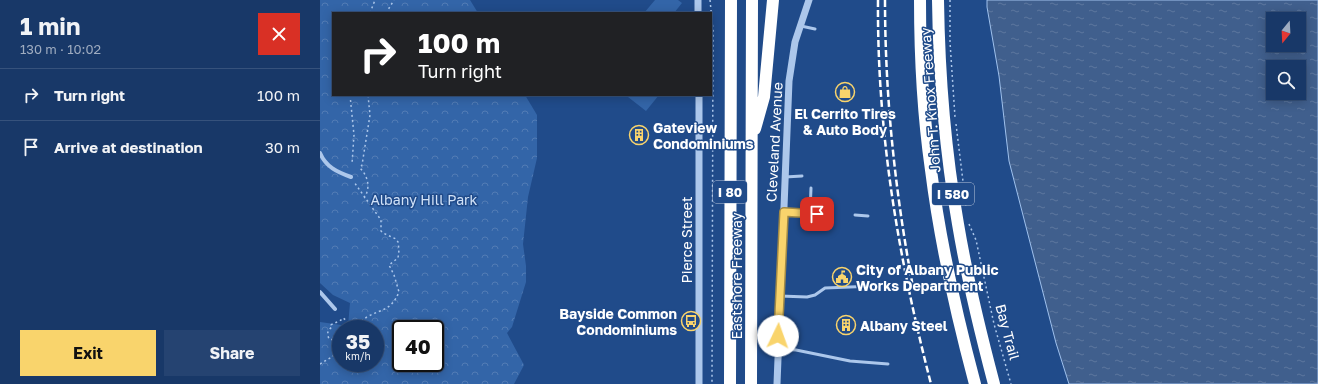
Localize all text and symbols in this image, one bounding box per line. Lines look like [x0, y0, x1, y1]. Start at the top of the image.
text: 1 min [20, 11, 80, 40]
north arrow [1266, 12, 1306, 52]
map controls [1266, 12, 1306, 100]
button: close [258, 13, 300, 55]
text: 100 m [418, 26, 500, 59]
street label: John T. Knox Freeway [916, 27, 944, 173]
icon: right [352, 28, 404, 80]
text: 130 m · 10:02 [20, 41, 101, 57]
text: Turn right [418, 60, 502, 82]
button: search [1266, 60, 1306, 100]
shop icon: El Cerrito Tires & Auto Body [834, 81, 856, 103]
street label: Cleveland Avenue [762, 82, 786, 202]
icon: right [20, 84, 42, 106]
text: Turn right [54, 86, 125, 104]
text: 100 m [257, 86, 300, 104]
place label: El Cerrito Tires & Auto Body [794, 105, 896, 138]
place label: Gateview Condominiums [653, 119, 754, 152]
building icon: Gateview Condominiums [628, 124, 650, 146]
icon: arrive [20, 136, 42, 158]
text: Arrive at destination [54, 138, 203, 156]
text: 30 m [265, 138, 300, 156]
road number: I 80 [713, 181, 747, 203]
road number: I 580 [932, 183, 974, 205]
park label: Albany Hill Park [371, 191, 478, 208]
street label: Pierce Street [678, 196, 695, 284]
pin [800, 197, 834, 231]
icon: arrive [806, 203, 828, 225]
street label: Eastshore Freeway [728, 212, 745, 339]
place label: City of Albany Public Works Department [856, 261, 999, 294]
public building icon: City of Albany Public Works Department [831, 266, 853, 288]
street label: Bay Trail [992, 302, 1024, 362]
place label: Bayside Common Condominiums [559, 305, 677, 338]
bus stop icon: Bayside Common Condominiums [680, 310, 702, 332]
building icon: Albany Steel [835, 314, 857, 336]
position arrow [757, 315, 799, 357]
place label: Albany Steel [860, 317, 948, 334]
speed limit sign: 40 [392, 320, 444, 372]
text: 35 [346, 329, 370, 353]
button: Exit [20, 330, 156, 376]
button: Share [164, 330, 300, 376]
text: km/h [345, 350, 371, 362]

